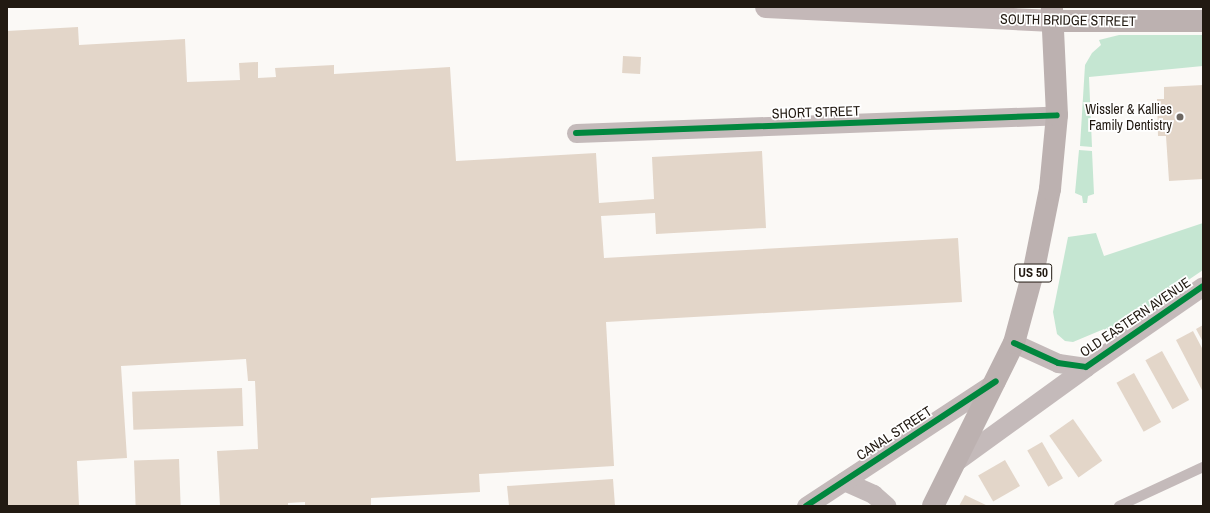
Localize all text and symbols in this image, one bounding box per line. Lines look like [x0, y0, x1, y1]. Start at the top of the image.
street label: SOUTH BRIDGE STREET [1000, 10, 1136, 30]
place label: Wissler & Kallies Family Dentistry [1085, 101, 1172, 134]
street label: SHORT STREET [772, 102, 860, 122]
marker: Wissler & Kallies Family Dentistry [1175, 112, 1185, 122]
road number: US 50 [1014, 262, 1052, 284]
street label: OLD EASTERN AVENUE [1076, 274, 1194, 360]
street label: CANAL STREET [853, 402, 935, 464]

